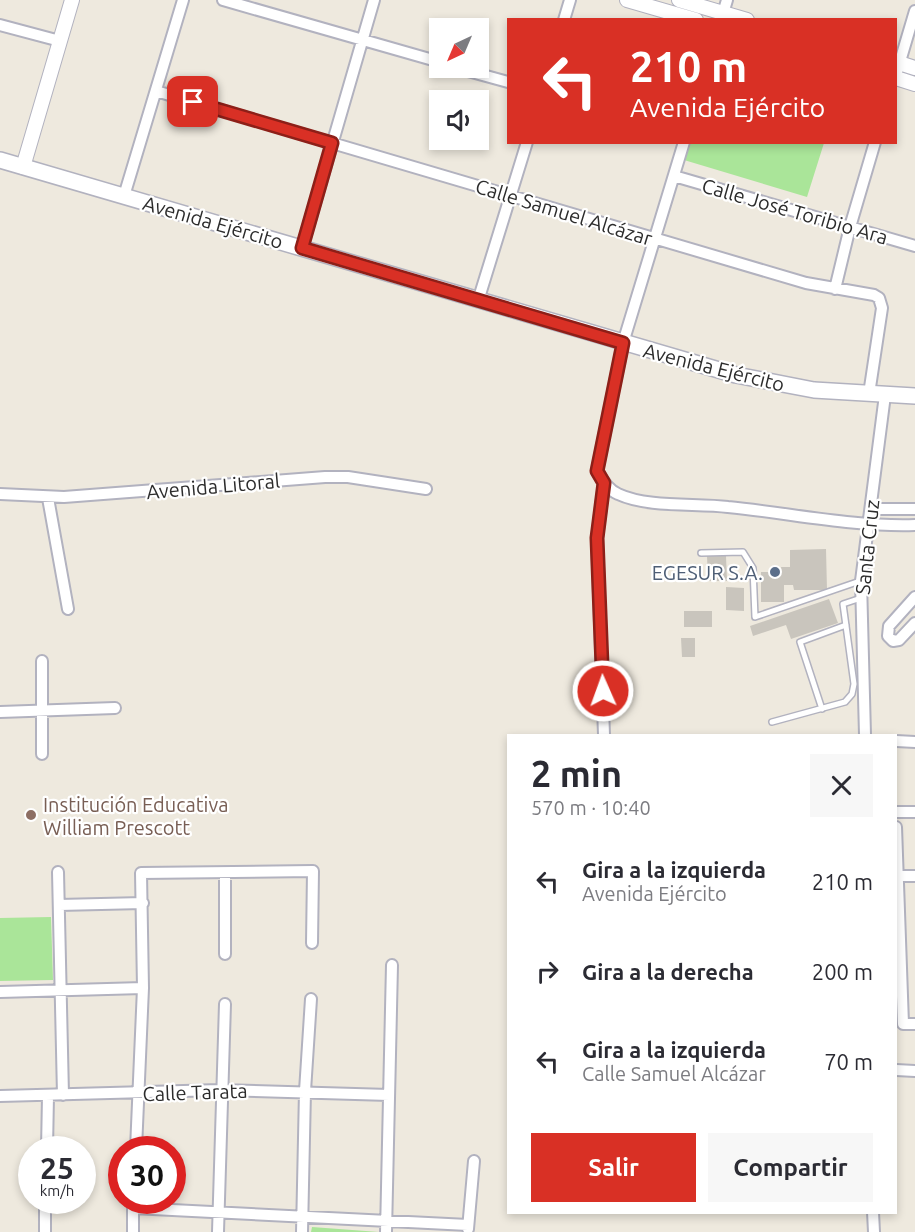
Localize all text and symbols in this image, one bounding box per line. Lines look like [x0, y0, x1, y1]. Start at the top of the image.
north arrow [429, 18, 489, 78]
map controls [429, 18, 489, 150]
icon: left [531, 42, 609, 120]
text: 210 m [630, 43, 747, 90]
pin [167, 76, 218, 127]
icon: arrive [176, 85, 209, 118]
button: sound [429, 90, 489, 150]
text: Avenida Ejército [630, 92, 825, 122]
street label: Calle José Toribio Ara [699, 173, 891, 249]
street label: Calle Samuel Alcázar [473, 174, 656, 250]
street label: Avenida Ejército [140, 191, 286, 253]
street label: Avenida Ejército [641, 338, 787, 396]
street label: Avenida Litoral [145, 469, 281, 503]
street label: Santa Cruz [851, 498, 883, 596]
place label: EGESUR S.A. [652, 561, 763, 584]
marker: EGESUR S.A. [768, 565, 782, 579]
position arrow [571, 659, 635, 723]
text: 2 min [531, 753, 622, 794]
button: close [810, 754, 873, 817]
place label: Institución Educativa William Prescott [43, 793, 228, 839]
text: 570 m · 10:40 [531, 796, 651, 819]
marker: Institución Educativa William Prescott [24, 808, 38, 822]
text: Gira a la izquierda [582, 857, 766, 882]
icon: left [531, 865, 564, 898]
text: 210 m [812, 869, 873, 894]
text: Avenida Ejército [582, 882, 727, 905]
icon: right [531, 955, 564, 988]
text: Gira a la derecha [582, 959, 754, 984]
text: 200 m [812, 959, 873, 984]
text: Gira a la izquierda [582, 1037, 766, 1062]
icon: left [531, 1045, 564, 1078]
text: 70 m [824, 1049, 873, 1074]
text: Calle Samuel Alcázar [582, 1062, 766, 1085]
street label: Calle Tarata [142, 1079, 248, 1105]
button: Salir [531, 1133, 696, 1202]
button: Compartir [708, 1133, 873, 1202]
speed limit sign: 30 [108, 1136, 186, 1214]
text: 25 [40, 1151, 74, 1185]
text: km/h [40, 1182, 74, 1199]

